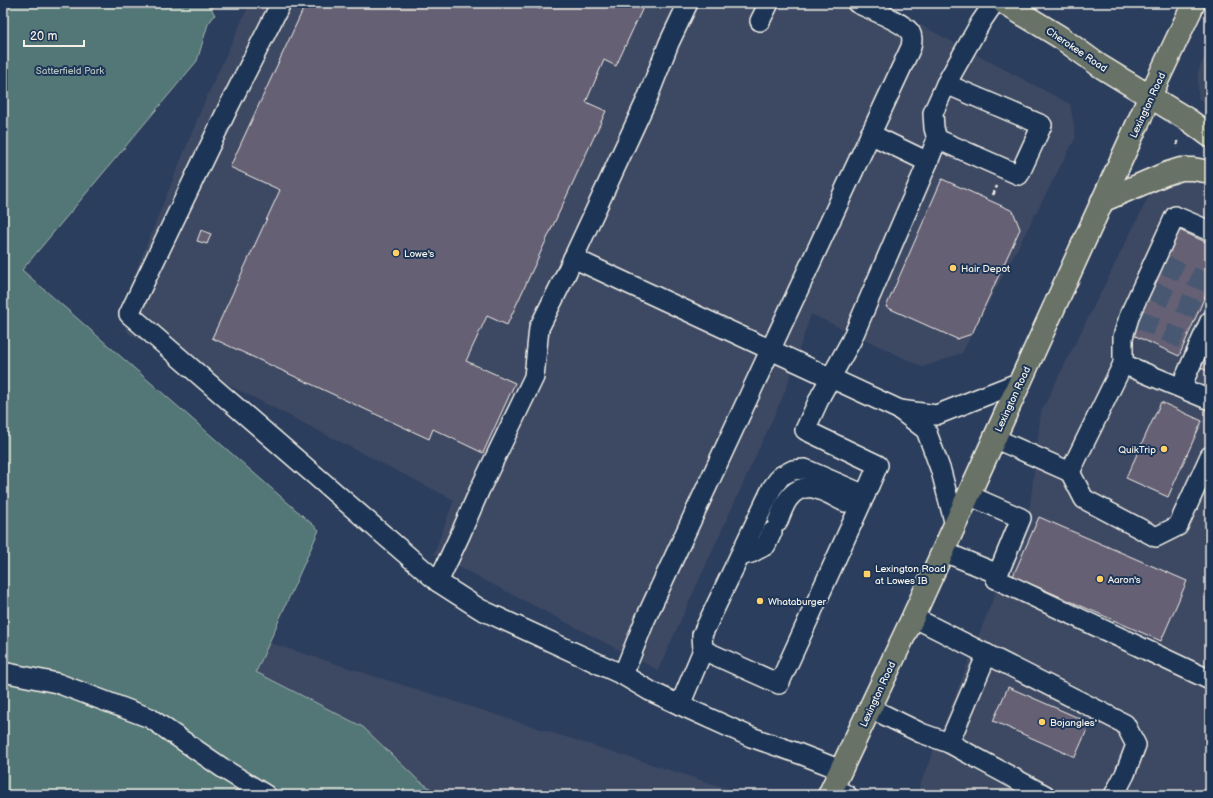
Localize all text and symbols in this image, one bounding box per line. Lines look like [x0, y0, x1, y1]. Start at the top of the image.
scale bar [24, 22, 84, 48]
street label: Cherokee Road [1044, 25, 1110, 75]
text: 20 m [30, 29, 57, 44]
park label: Satterfield Park [36, 65, 104, 77]
street label: Lexington Road [1128, 71, 1168, 140]
marker: Lowe's [391, 248, 401, 258]
place label: Lowe's [404, 248, 434, 260]
marker: Hair Depot [948, 263, 958, 273]
place label: Hair Depot [961, 263, 1010, 275]
street label: Lexington Road [993, 365, 1033, 434]
place label: QuikTrip [1118, 444, 1156, 456]
marker: QuikTrip [1159, 444, 1169, 454]
place label: Lexington Road at Lowes IB [875, 563, 946, 587]
marker: Lexington Road at Lowes IB [862, 569, 872, 579]
marker: Aaron's [1095, 574, 1105, 584]
place label: Aaron's [1108, 574, 1141, 586]
marker: Whataburger [755, 596, 765, 606]
place label: Whataburger [768, 596, 827, 608]
street label: Lexington Road [858, 660, 898, 729]
marker: Bojangles' [1037, 717, 1047, 727]
place label: Bojangles' [1050, 717, 1097, 729]

